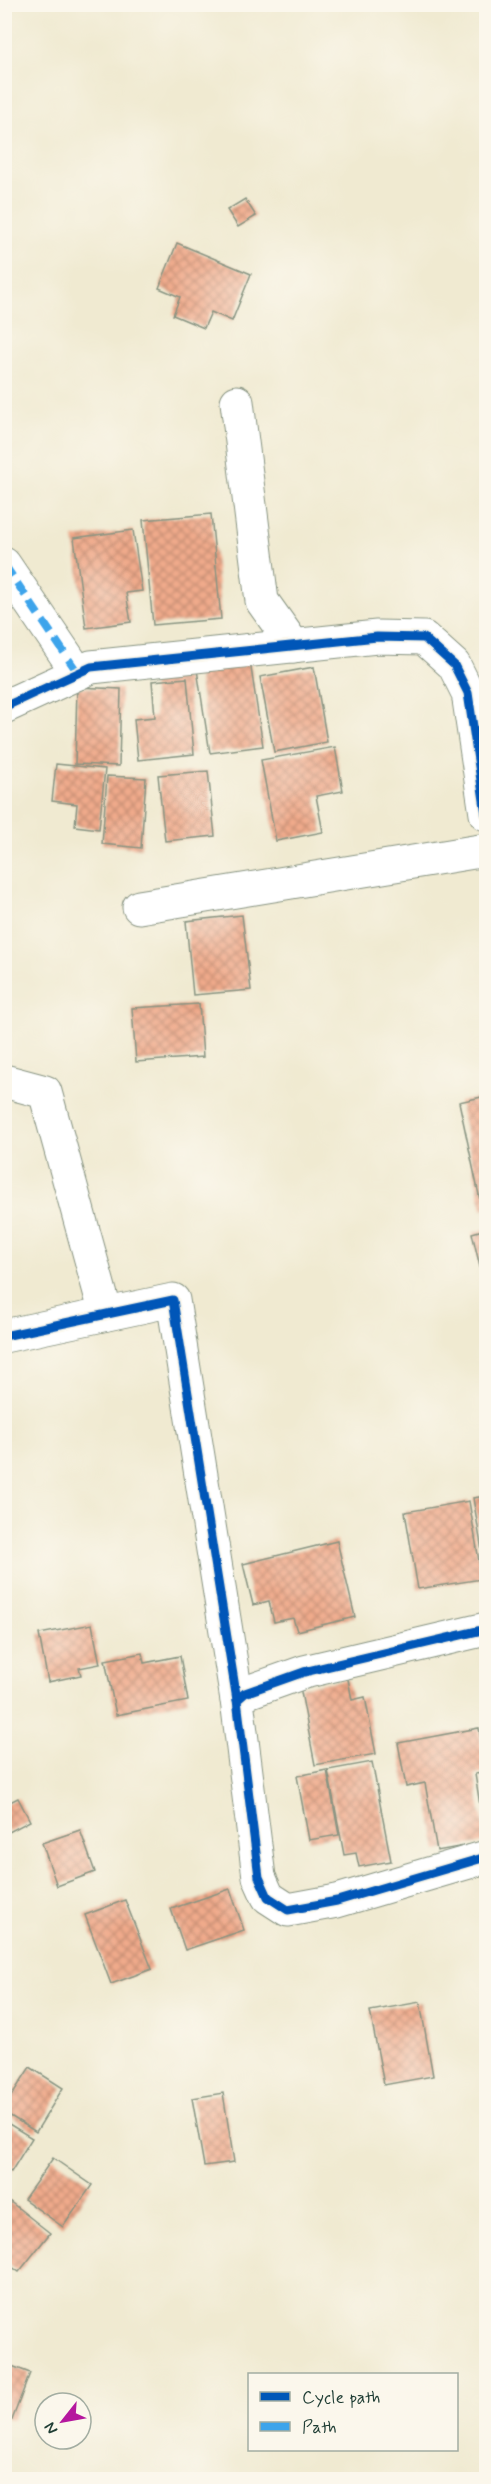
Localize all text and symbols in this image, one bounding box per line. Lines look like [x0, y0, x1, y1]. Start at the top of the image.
legend [248, 2373, 458, 2451]
text: Cycle path [302, 2386, 380, 2410]
north arrow [33, 2391, 93, 2451]
text: Path [302, 2416, 337, 2440]
text: N [40, 2418, 63, 2438]

